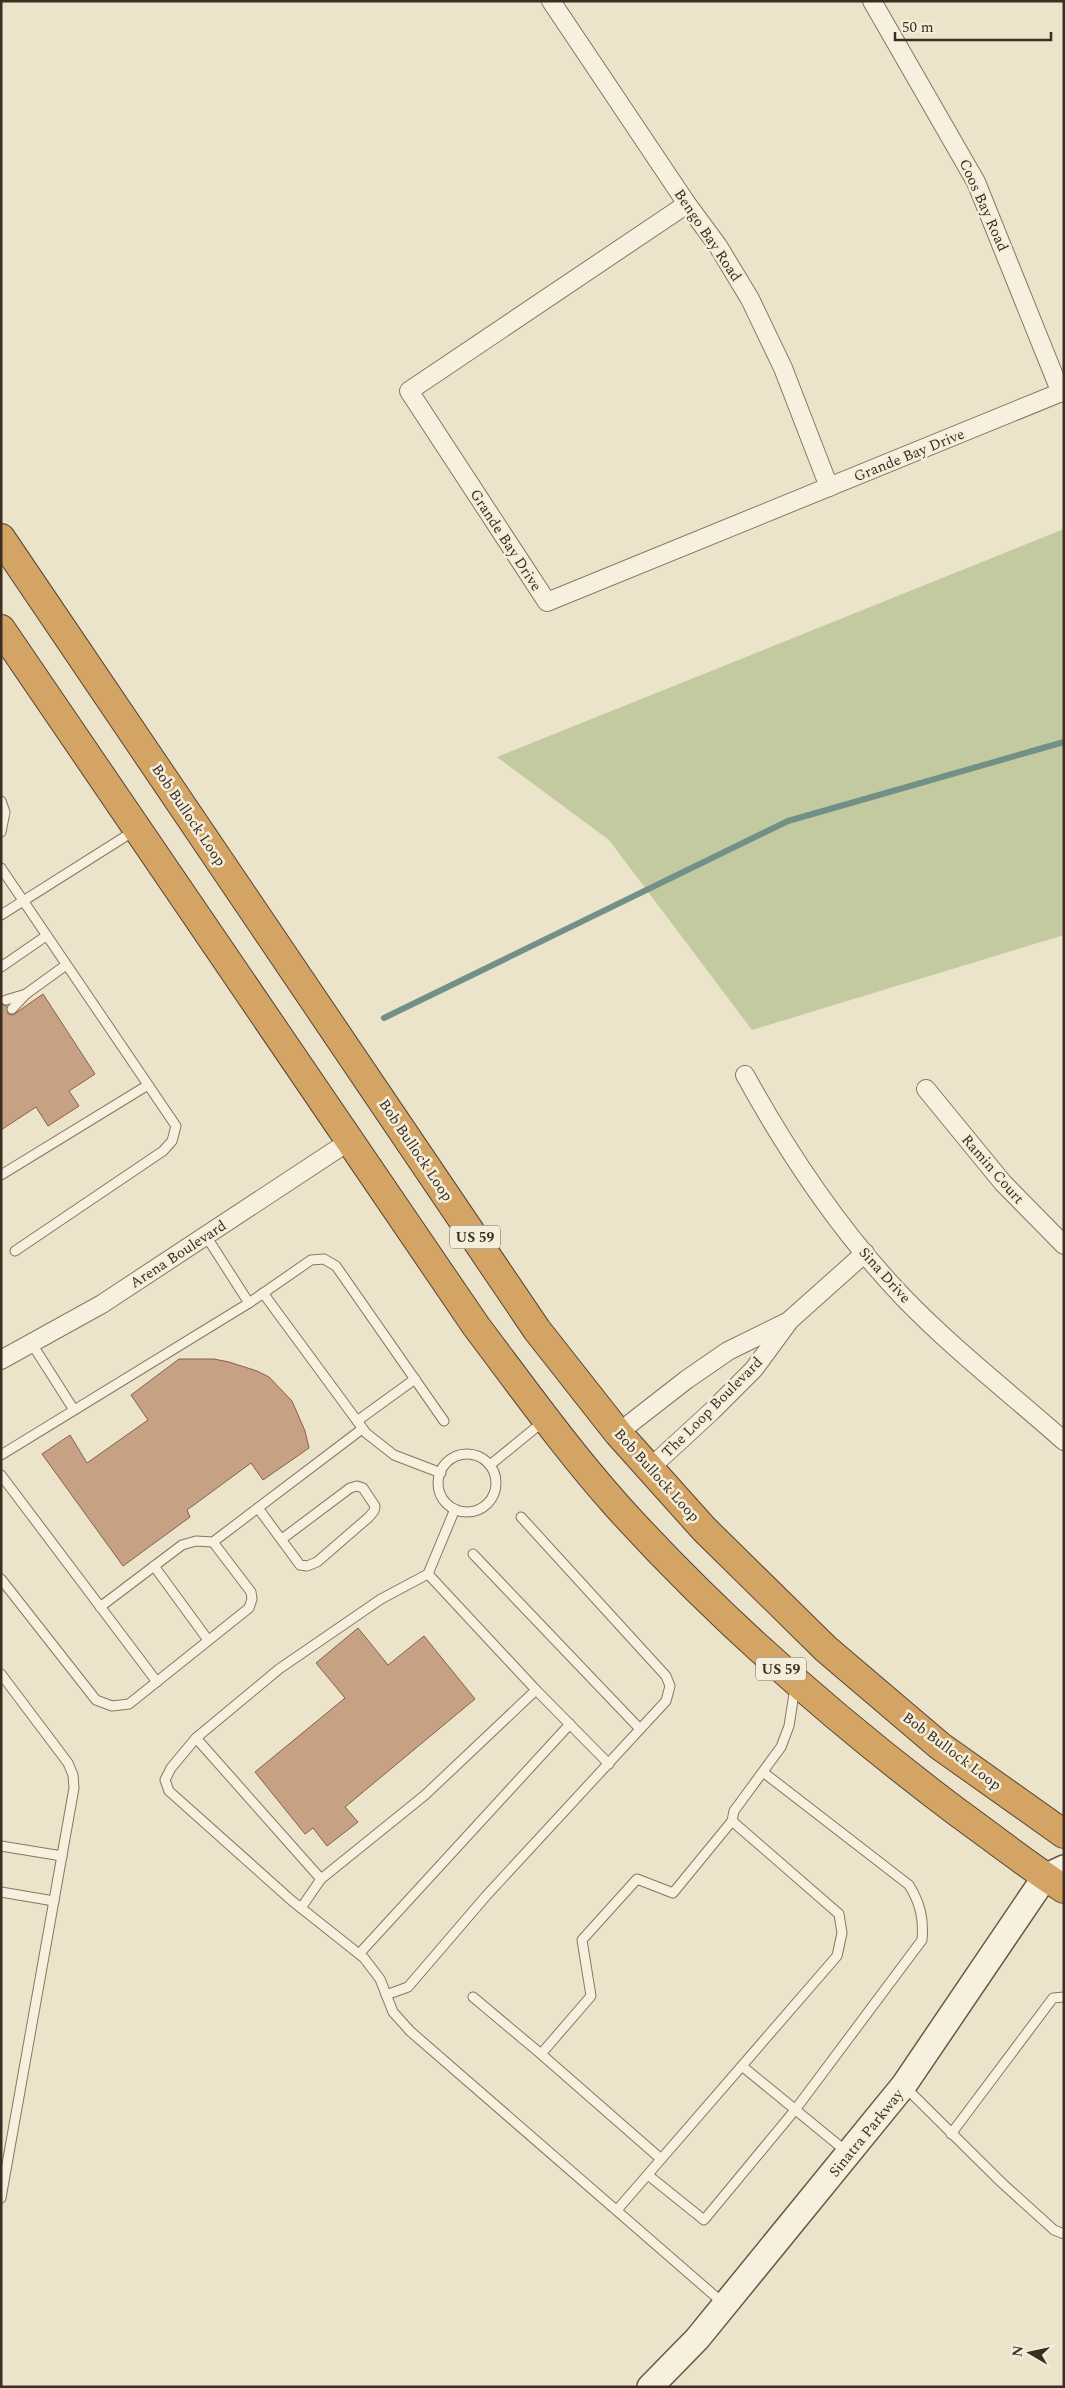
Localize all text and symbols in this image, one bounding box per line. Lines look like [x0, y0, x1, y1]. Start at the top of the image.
scale bar [895, 10, 1051, 42]
text: 50 m [902, 16, 934, 39]
street label: Coos Bay Road [953, 155, 1014, 255]
street label: Bengo Bay Road [668, 184, 747, 286]
street label: Grande Bay Drive [850, 423, 968, 488]
street label: Grande Bay Drive [464, 485, 547, 596]
street label: Bob Bullock Loop [146, 760, 231, 871]
street label: Bob Bullock Loop [373, 1095, 458, 1206]
street label: Ramin Court [956, 1129, 1030, 1209]
street label: Arena Boulevard [125, 1214, 231, 1294]
road number: US 59 [450, 1226, 500, 1248]
street label: Sina Drive [853, 1242, 916, 1309]
street label: The Loop Boulevard [657, 1352, 768, 1463]
street label: Bob Bullock Loop [608, 1423, 705, 1527]
road number: US 59 [756, 1658, 806, 1680]
street label: Bob Bullock Loop [897, 1706, 1006, 1796]
street label: Sinatra Parkway [823, 2084, 910, 2183]
north arrow [1005, 2328, 1055, 2378]
text: N [1006, 2344, 1029, 2358]

